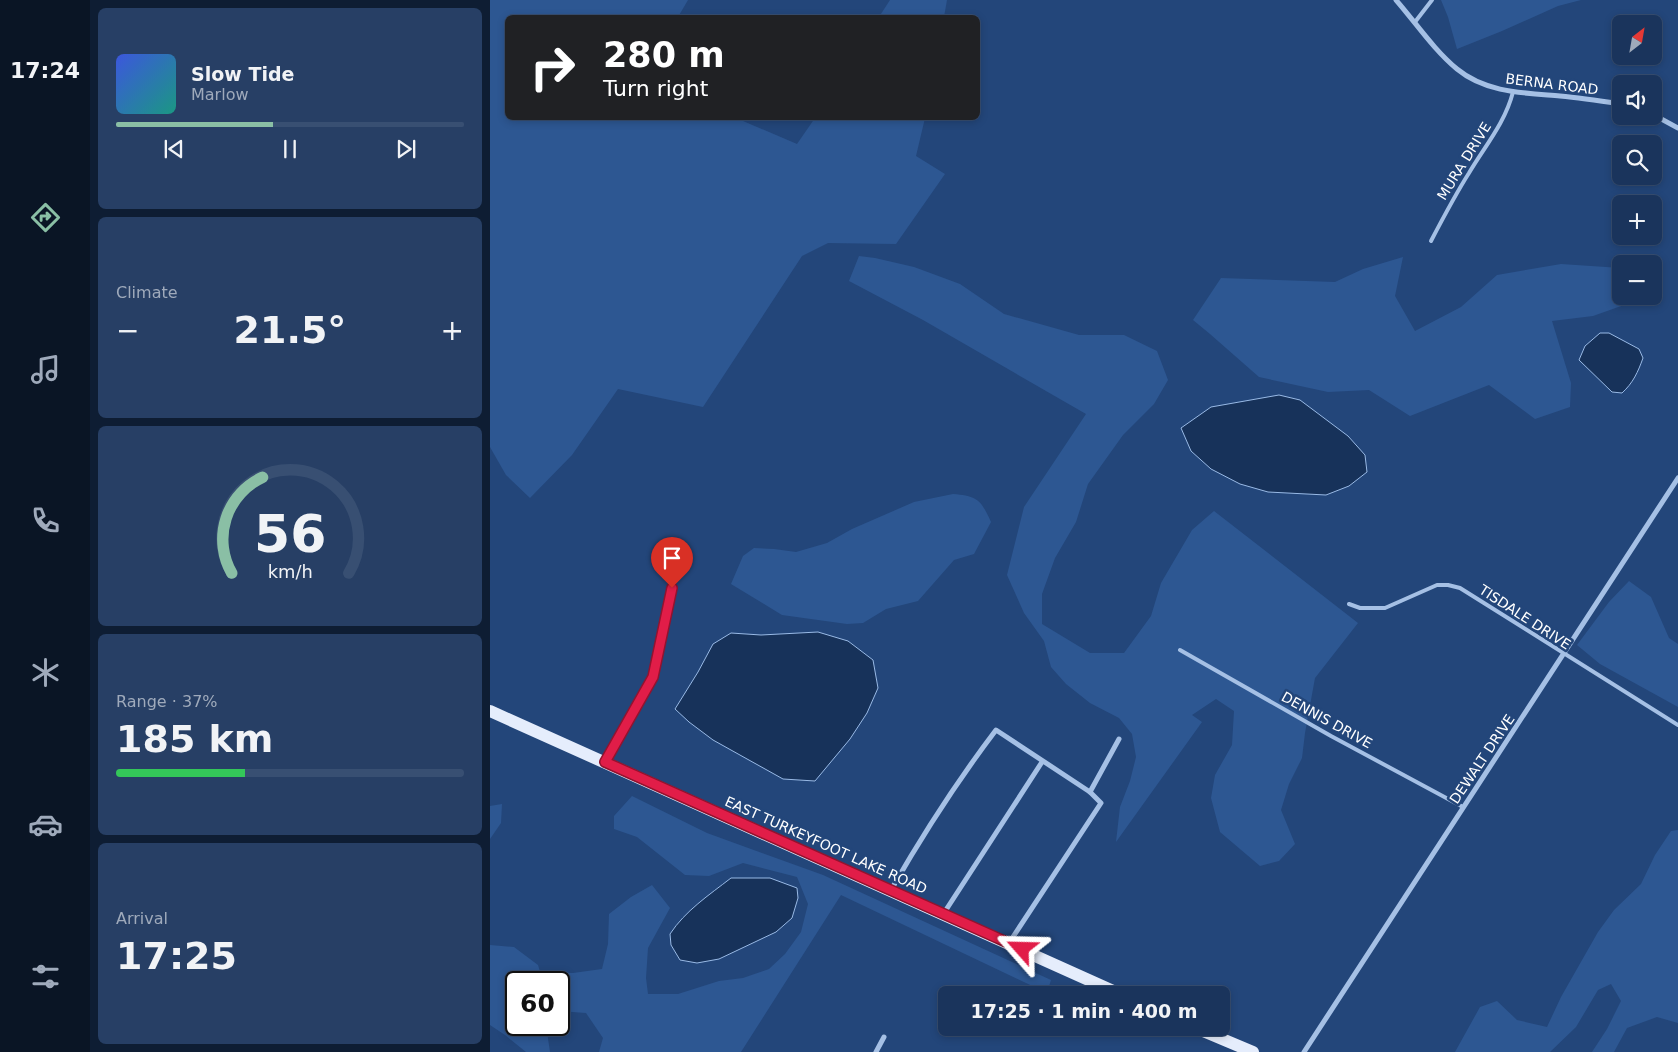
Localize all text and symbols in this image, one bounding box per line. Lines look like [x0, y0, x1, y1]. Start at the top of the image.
north arrow [1612, 15, 1662, 65]
map controls [1612, 15, 1662, 305]
icon: right [520, 35, 585, 100]
text: 280 m [603, 35, 725, 75]
text: 17:24 [10, 58, 80, 83]
text: Slow Tide [191, 63, 294, 85]
street label: BERNA ROAD [1505, 70, 1599, 98]
button: sound [1612, 75, 1662, 125]
text: Turn right [603, 76, 708, 101]
text: Marlow [191, 85, 249, 104]
street label: MURA DRIVE [1434, 119, 1494, 203]
icon: previous [160, 135, 188, 163]
icon: pause [276, 135, 304, 163]
icon: next [392, 135, 420, 163]
button: search [1612, 135, 1662, 185]
button: + [1612, 195, 1662, 245]
icon: directions [28, 200, 63, 235]
button: − [1612, 255, 1662, 305]
text: Climate [116, 283, 178, 302]
text: 21.5° [234, 308, 346, 352]
text: − [116, 314, 139, 347]
text: + [441, 314, 464, 347]
icon: music [28, 352, 63, 387]
icon: phone [28, 503, 63, 538]
text: 56 [254, 504, 326, 564]
pin [651, 537, 693, 588]
icon: arrive [658, 544, 686, 572]
text: km/h [267, 561, 313, 582]
street label: TISDALE DRIVE [1475, 581, 1574, 653]
icon: climate [28, 655, 63, 690]
street label: DENNIS DRIVE [1279, 688, 1375, 752]
text: Range · 37% [116, 692, 218, 711]
street label: DEWALT DRIVE [1446, 711, 1518, 807]
text: 185 km [116, 717, 273, 761]
street label: EAST TURKEYFOOT LAKE ROAD [722, 793, 930, 897]
icon: car [28, 807, 63, 842]
text: Arrival [116, 909, 168, 928]
position arrow [995, 922, 1047, 974]
text: 17:25 [116, 934, 237, 978]
icon: filters [28, 959, 63, 994]
speed limit sign: 60 [505, 971, 570, 1036]
text: 17:25 · 1 min · 400 m [970, 1000, 1198, 1022]

